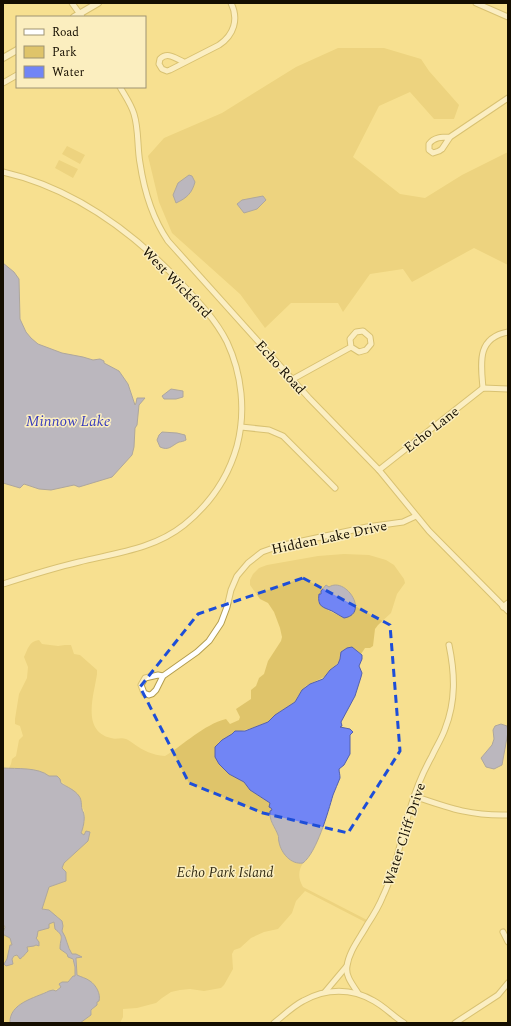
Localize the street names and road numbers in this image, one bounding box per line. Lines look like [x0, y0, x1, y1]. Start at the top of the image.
street label: West Wickford [137, 242, 217, 323]
street label: Echo Road [251, 336, 311, 399]
street label: Echo Lane [399, 401, 464, 458]
street label: Hidden Lake Drive [269, 515, 389, 560]
street label: Water Cliff Drive [378, 780, 431, 888]

